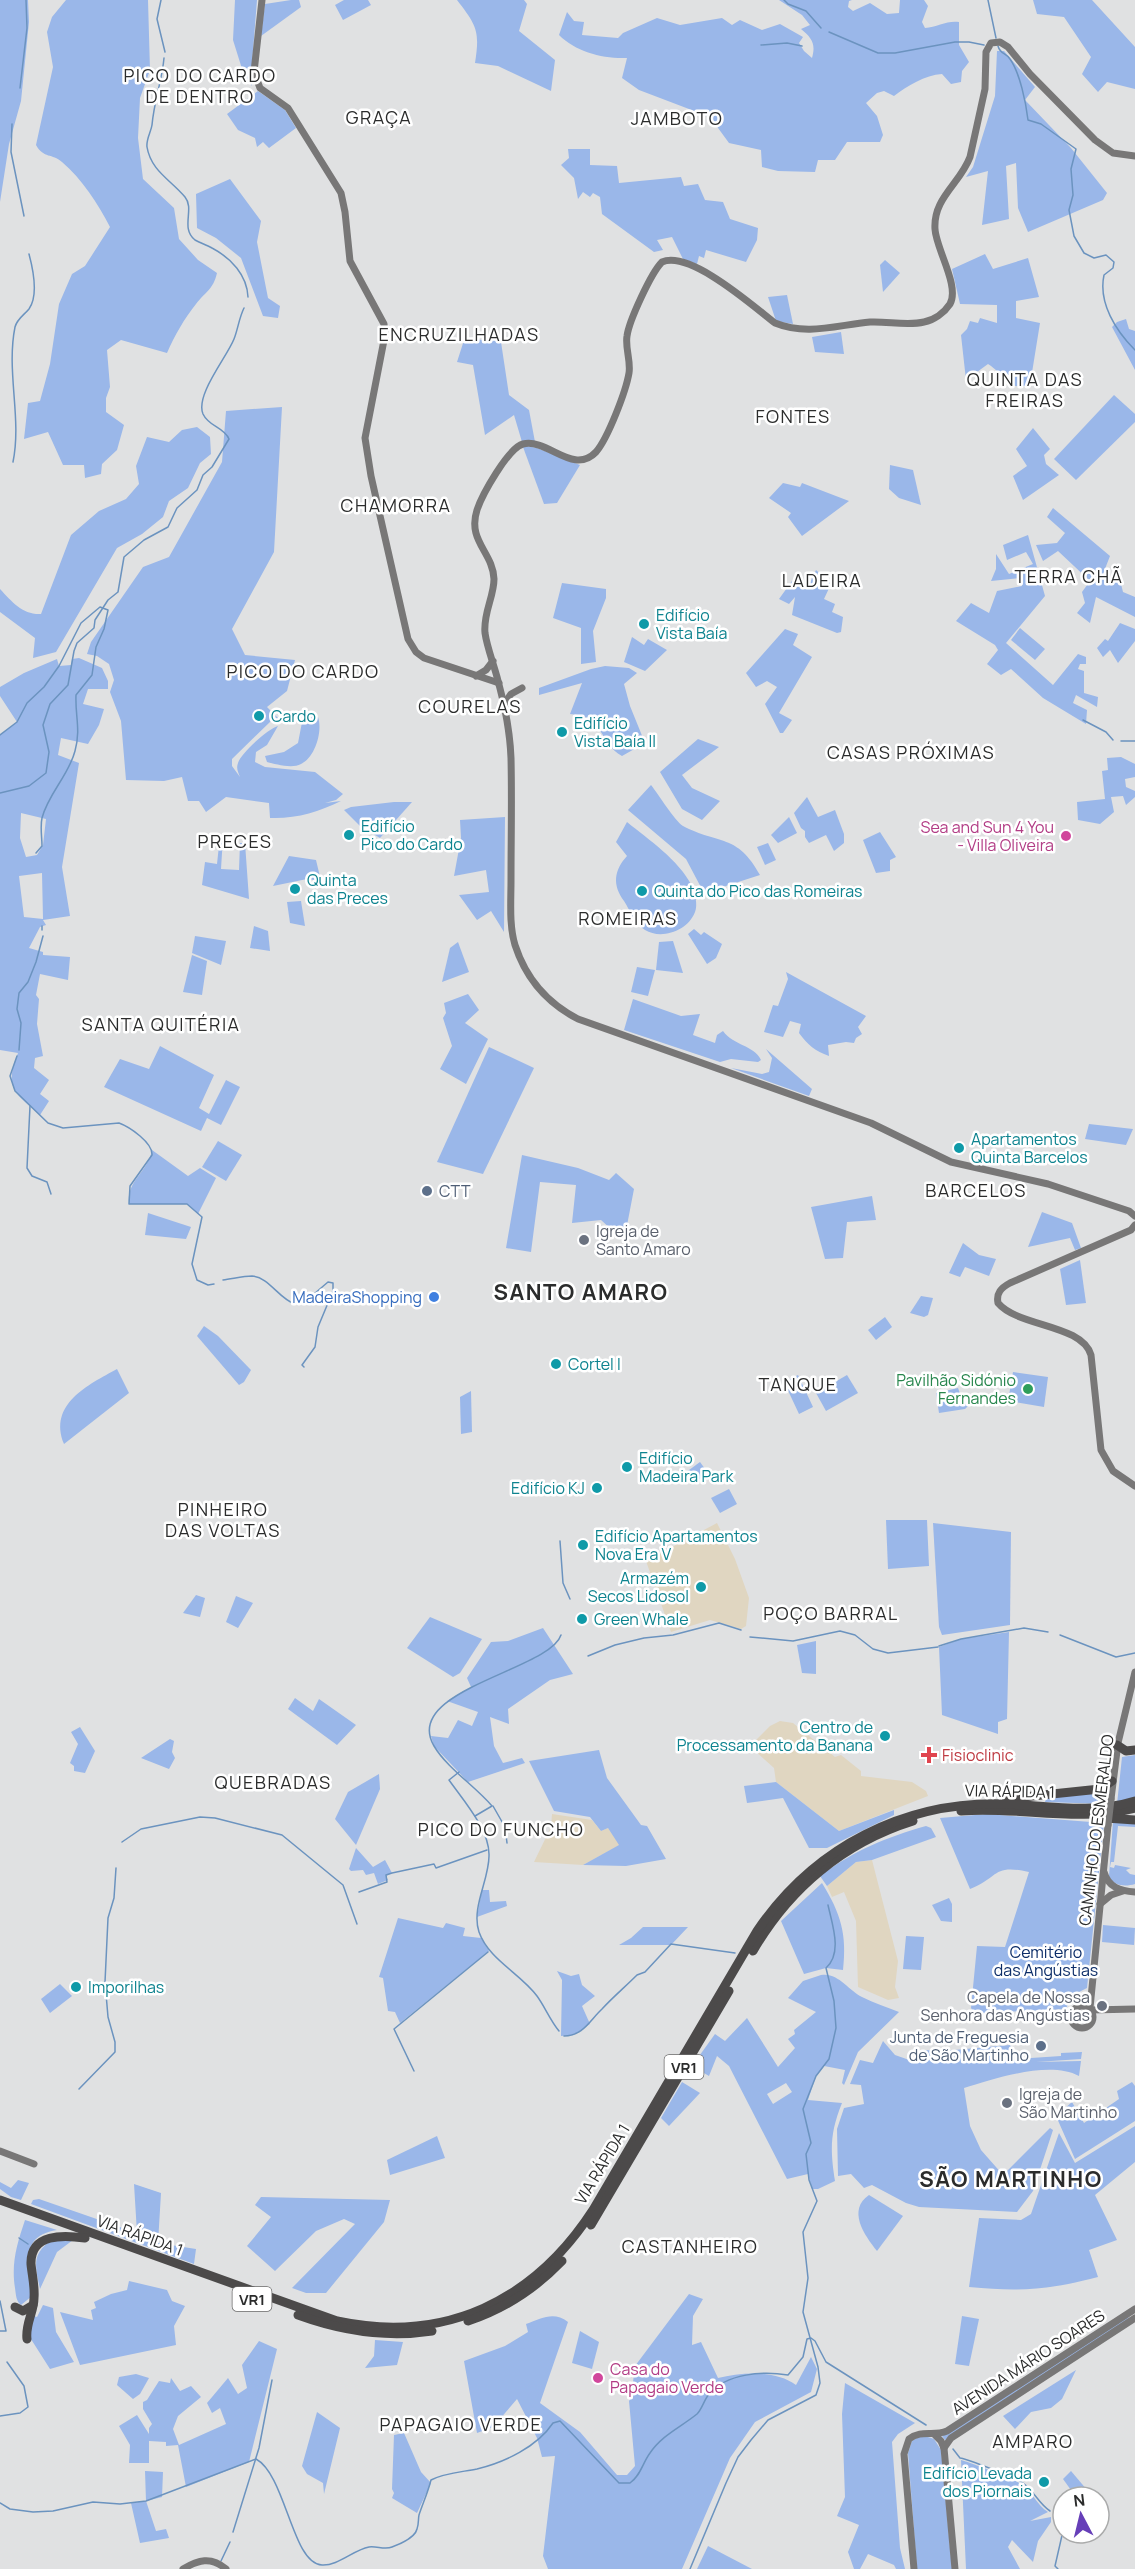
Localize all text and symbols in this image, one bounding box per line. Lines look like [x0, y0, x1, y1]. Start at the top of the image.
district label: PICO DO CARDO DE DENTRO [123, 63, 277, 108]
district label: GRAÇA [346, 105, 412, 129]
district label: JAMBOTO [631, 106, 723, 130]
district label: ENCRUZILHADAS [379, 322, 539, 346]
district label: QUINTA DAS FREIRAS [967, 367, 1083, 412]
district label: FONTES [755, 404, 831, 428]
district label: CHAMORRA [341, 493, 451, 517]
district label: TERRA CHÃ [1015, 564, 1123, 588]
district label: LADEIRA [782, 568, 862, 592]
place label: Edifício Vista Baía [656, 604, 727, 644]
marker: Edifício Vista Baía [637, 617, 651, 631]
district label: PICO DO CARDO [226, 659, 380, 683]
district label: COURELAS [418, 694, 522, 718]
place label: Cardo [271, 705, 316, 727]
marker: Cardo [252, 709, 266, 723]
place label: Edifício Vista Baía II [574, 712, 656, 752]
marker: Edifício Vista Baía II [555, 725, 569, 739]
district label: CASAS PRÓXIMAS [827, 740, 995, 764]
place label: Edifício Pico do Cardo [361, 815, 463, 855]
place label: Sea and Sun 4 You - Villa Oliveira [921, 816, 1054, 856]
marker: Edifício Pico do Cardo [342, 828, 356, 842]
district label: PRECES [198, 829, 272, 853]
marker: Sea and Sun 4 You - Villa Oliveira [1059, 829, 1073, 843]
place label: Quinta das Preces [307, 869, 388, 909]
place label: Quinta do Pico das Romeiras [654, 880, 863, 902]
marker: Quinta das Preces [288, 882, 302, 896]
marker: Quinta do Pico das Romeiras [635, 884, 649, 898]
district label: ROMEIRAS [578, 906, 678, 930]
district label: SANTA QUITÉRIA [81, 1012, 241, 1036]
place label: Apartamentos Quinta Barcelos [971, 1128, 1088, 1168]
marker: Apartamentos Quinta Barcelos [952, 1141, 966, 1155]
district label: BARCELOS [925, 1178, 1027, 1202]
place label: CTT [439, 1180, 471, 1202]
marker: CTT [420, 1184, 434, 1198]
place label: Igreja de Santo Amaro [596, 1220, 691, 1260]
marker: Igreja de Santo Amaro [577, 1233, 591, 1247]
district label: SANTO AMARO [493, 1277, 669, 1307]
place label: MadeiraShopping [292, 1286, 422, 1308]
marker: MadeiraShopping [427, 1290, 441, 1304]
place label: Cortel I [568, 1353, 621, 1375]
marker: Cortel I [549, 1357, 563, 1371]
place label: Pavilhão Sidónio Fernandes [896, 1369, 1016, 1409]
district label: TANQUE [758, 1372, 838, 1396]
marker: Pavilhão Sidónio Fernandes [1021, 1382, 1035, 1396]
place label: Edifício Madeira Park [639, 1447, 734, 1487]
marker: Edifício Madeira Park [620, 1460, 634, 1474]
place label: Edifício KJ [511, 1477, 585, 1499]
marker: Edifício KJ [590, 1481, 604, 1495]
district label: PINHEIRO DAS VOLTAS [165, 1497, 281, 1542]
place label: Edifício Apartamentos Nova Era V [595, 1525, 758, 1565]
marker: Edifício Apartamentos Nova Era V [576, 1538, 590, 1552]
place label: Armazém Secos Lidosol [588, 1567, 689, 1607]
marker: Armazém Secos Lidosol [694, 1580, 708, 1594]
district label: POÇO BARRAL [763, 1601, 899, 1625]
place label: Green Whale [594, 1608, 689, 1630]
marker: Green Whale [575, 1612, 589, 1626]
place label: Centro de Processamento da Banana [677, 1716, 873, 1756]
marker: Centro de Processamento da Banana [878, 1729, 892, 1743]
street label: CAMINHO DO ESMERALDO [1073, 1733, 1119, 1927]
place label: Fisioclinic [942, 1744, 1014, 1766]
marker: Fisioclinic [920, 1746, 938, 1764]
district label: QUEBRADAS [214, 1770, 332, 1794]
street label: VIA RÁPIDA 1 [965, 1779, 1055, 1803]
district label: PICO DO FUNCHO [418, 1817, 584, 1841]
park label: Cemitério das Angústias [994, 1941, 1098, 1981]
place label: Imporilhas [88, 1976, 164, 1998]
marker: Imporilhas [69, 1980, 83, 1994]
place label: Capela de Nossa Senhora das Angústias [921, 1986, 1090, 2026]
marker: Capela de Nossa Senhora das Angústias [1095, 1999, 1109, 2013]
place label: Junta de Freguesia de São Martinho [890, 2026, 1029, 2066]
marker: Junta de Freguesia de São Martinho [1034, 2039, 1048, 2053]
road number: VR1 [664, 2055, 704, 2079]
place label: Igreja de São Martinho [1019, 2083, 1117, 2123]
marker: Igreja de São Martinho [1000, 2096, 1014, 2110]
street label: VIA RÁPIDA 1 [569, 2120, 635, 2208]
district label: SÃO MARTINHO [919, 2164, 1103, 2194]
street label: VIA RÁPIDA 1 [94, 2209, 186, 2261]
district label: CASTANHEIRO [622, 2234, 758, 2258]
road number: VR1 [232, 2287, 272, 2311]
street label: AVENIDA MÁRIO SOARES [947, 2304, 1109, 2420]
place label: Casa do Papagaio Verde [610, 2358, 724, 2398]
marker: Casa do Papagaio Verde [591, 2371, 605, 2385]
district label: PAPAGAIO VERDE [380, 2412, 542, 2436]
district label: AMPARO [992, 2429, 1074, 2453]
place label: Edifício Levada dos Piornais [923, 2462, 1032, 2502]
marker: Edifício Levada dos Piornais [1037, 2475, 1051, 2489]
north arrow [1051, 2485, 1111, 2545]
text: N [1072, 2488, 1086, 2512]

